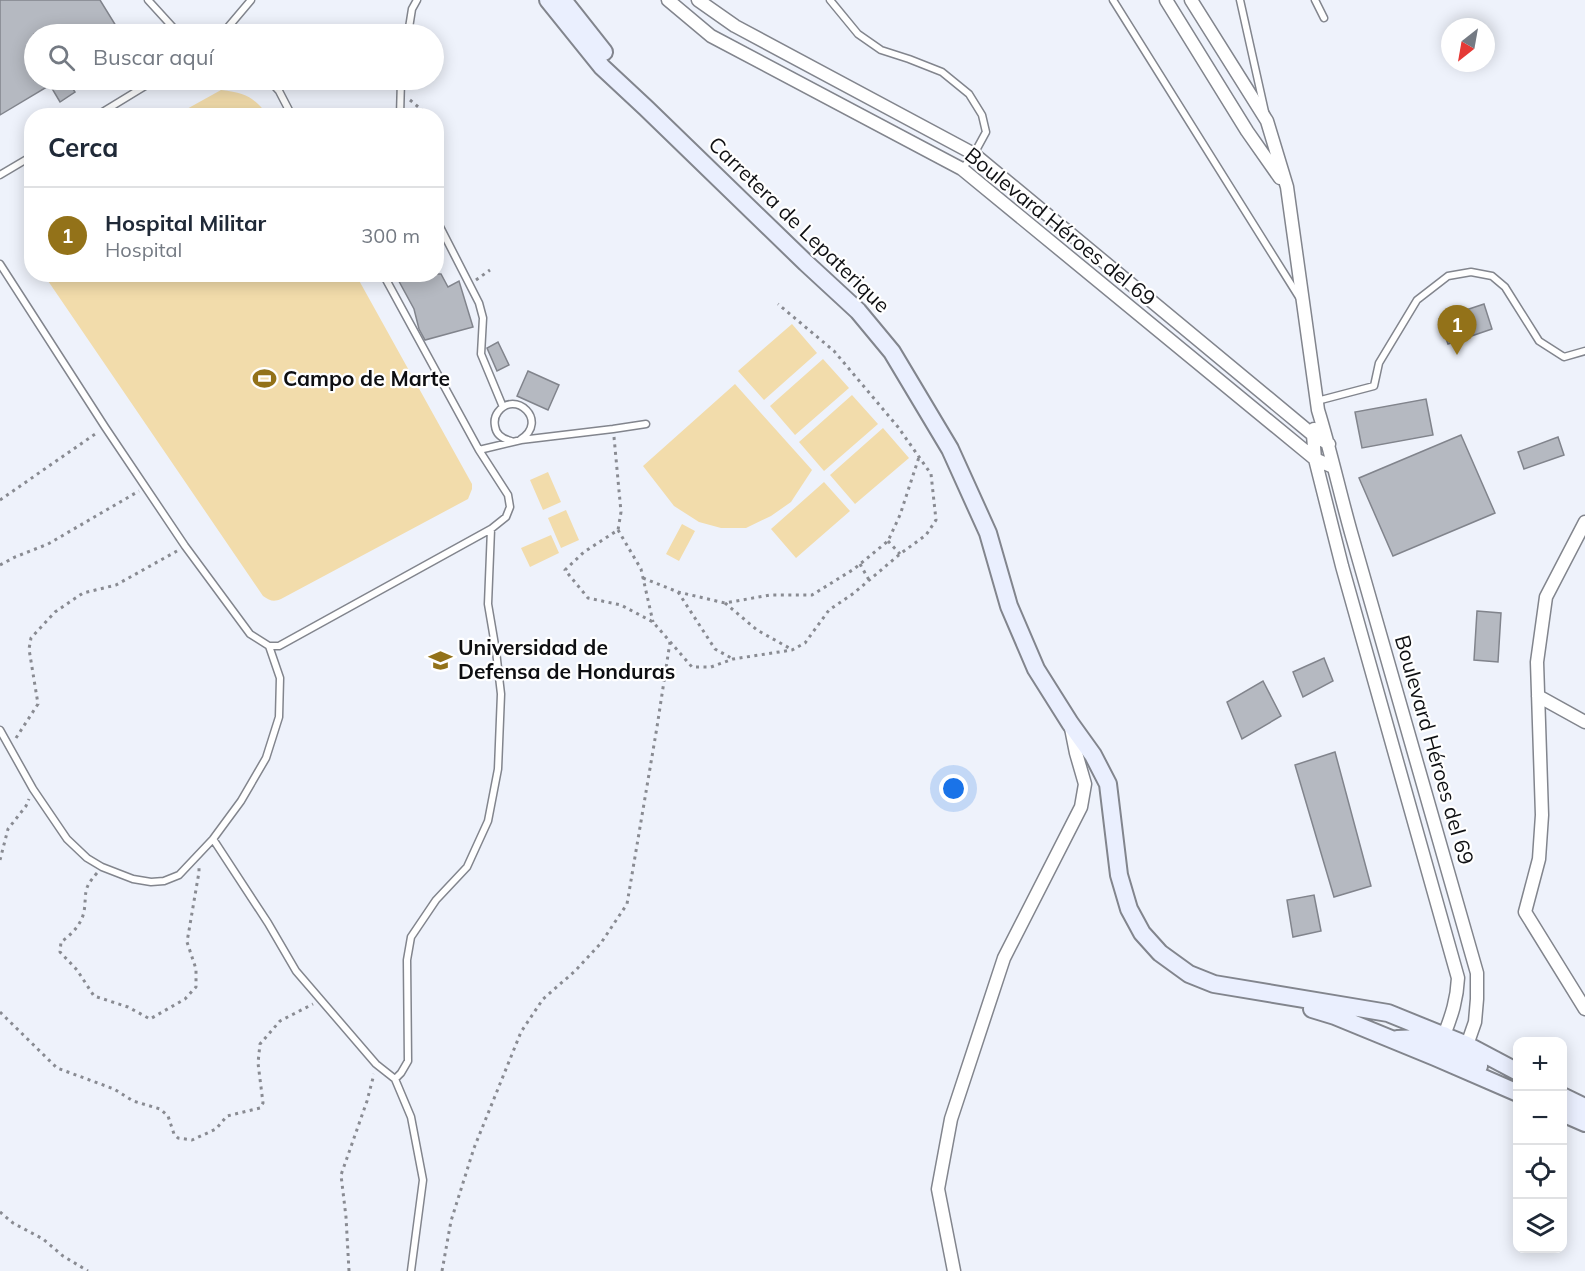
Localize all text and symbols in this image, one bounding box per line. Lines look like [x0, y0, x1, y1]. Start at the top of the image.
north arrow [1441, 18, 1495, 72]
search box [24, 24, 444, 90]
icon: search [45, 41, 78, 74]
text: Buscar aquí [93, 43, 214, 71]
text: Cerca [48, 131, 118, 164]
street label: Carretera de Lepaterique [704, 131, 896, 318]
street label: Boulevard Héroes del 69 [960, 141, 1161, 311]
text: Hospital Militar [105, 209, 266, 237]
text: 1 [62, 223, 74, 248]
text: 300 m [361, 223, 420, 248]
text: Hospital [105, 237, 182, 262]
pin: 1 [1438, 306, 1476, 355]
place label: Campo de Marte [283, 365, 450, 391]
sports icon: Campo de Marte [252, 366, 278, 392]
street label: Boulevard Héroes del 69 [1390, 632, 1480, 868]
place label: Universidad de Defensa de Honduras [458, 634, 675, 684]
school or university icon: Universidad de Defensa de Honduras [427, 647, 453, 673]
your location [939, 774, 968, 803]
map controls [1513, 1037, 1567, 1253]
button: + [1513, 1037, 1567, 1091]
button: − [1513, 1091, 1567, 1145]
button: locate [1513, 1145, 1567, 1199]
button: layers [1513, 1199, 1567, 1253]

